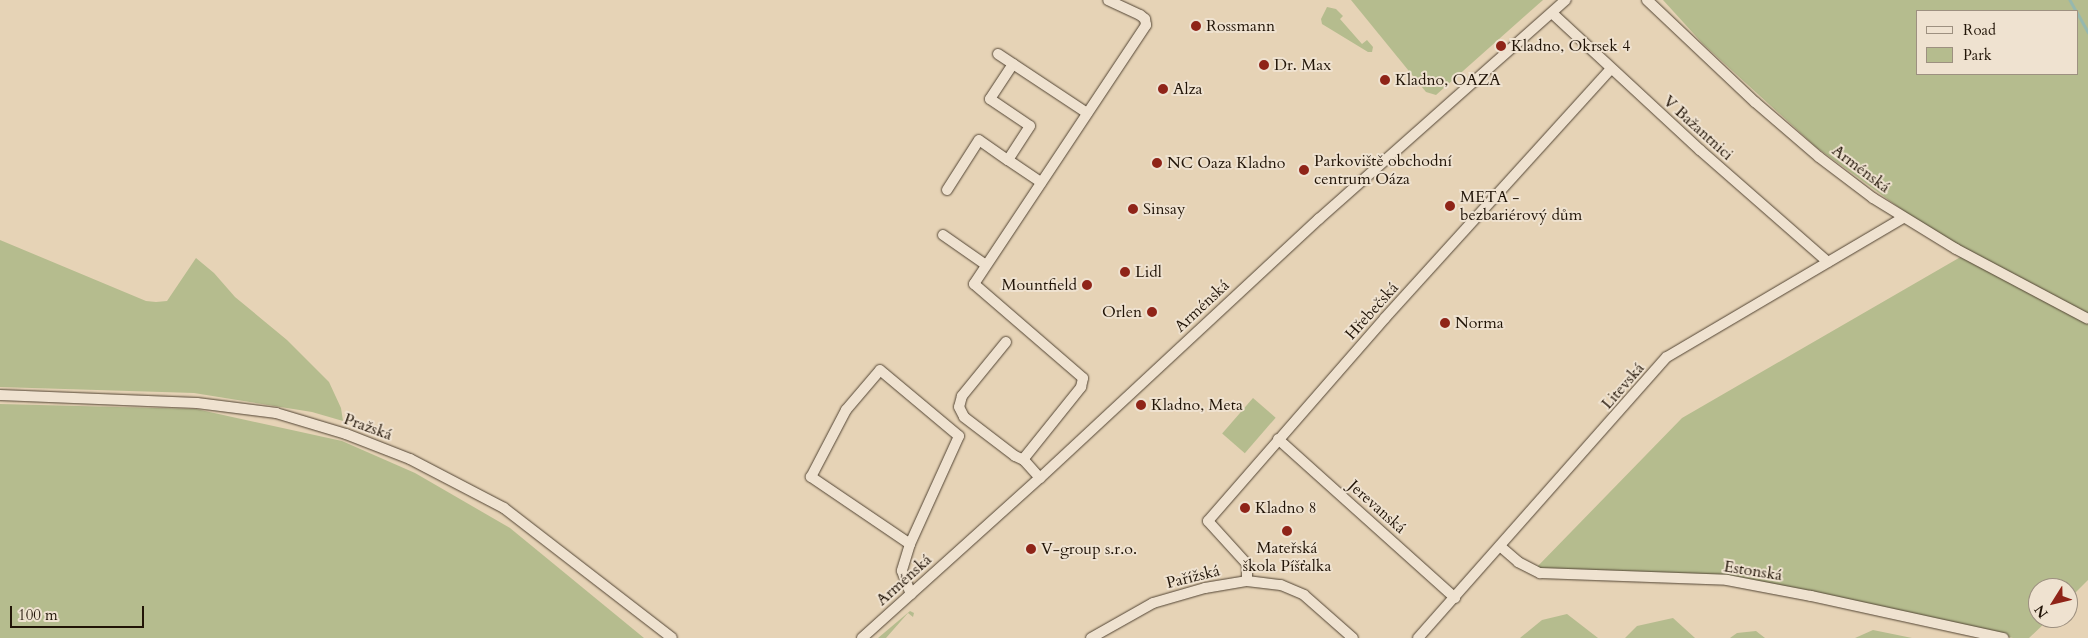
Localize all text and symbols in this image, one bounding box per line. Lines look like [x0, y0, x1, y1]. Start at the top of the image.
legend [1916, 10, 2078, 75]
place label: Rossmann [1206, 16, 1275, 36]
marker: Rossmann [1190, 20, 1202, 32]
text: Road [1963, 20, 1996, 40]
place label: Kladno, Okrsek 4 [1511, 36, 1630, 56]
marker: Kladno, Okrsek 4 [1495, 40, 1507, 52]
text: Park [1963, 45, 1992, 65]
place label: Dr. Max [1274, 55, 1331, 75]
marker: Dr. Max [1258, 59, 1270, 71]
place label: Kladno, OAZA [1395, 70, 1501, 90]
marker: Kladno, OAZA [1379, 74, 1391, 86]
place label: Alza [1173, 79, 1203, 99]
marker: Alza [1157, 83, 1169, 95]
street label: V Bažantnici [1659, 92, 1737, 164]
street label: Arménská [1828, 141, 1894, 197]
place label: Parkoviště obchodní centrum Oáza [1314, 151, 1452, 189]
place label: NC Oaza Kladno [1167, 153, 1285, 173]
marker: NC Oaza Kladno [1151, 157, 1163, 169]
marker: Parkoviště obchodní centrum Oáza [1298, 164, 1310, 176]
place label: META - bezbariérový dům [1460, 187, 1582, 225]
place label: Sinsay [1143, 199, 1185, 219]
marker: META - bezbariérový dům [1444, 200, 1456, 212]
marker: Sinsay [1127, 203, 1139, 215]
place label: Lidl [1135, 262, 1162, 282]
marker: Lidl [1119, 266, 1131, 278]
place label: Mountfield [1001, 275, 1077, 295]
street label: Arménská [1171, 276, 1233, 336]
street label: Hřebečská [1341, 278, 1403, 344]
marker: Mountfield [1081, 279, 1093, 291]
place label: Orlen [1102, 302, 1142, 322]
marker: Orlen [1146, 306, 1158, 318]
place label: Norma [1455, 313, 1504, 333]
marker: Norma [1439, 317, 1451, 329]
street label: Litevská [1598, 359, 1648, 413]
place label: Kladno, Meta [1151, 395, 1243, 415]
marker: Kladno, Meta [1135, 399, 1147, 411]
street label: Pražská [341, 409, 395, 445]
street label: Jerevanská [1344, 476, 1410, 538]
place label: Kladno 8 [1255, 498, 1317, 518]
marker: Kladno 8 [1239, 502, 1251, 514]
marker: Mateřská škola Píšťalka [1281, 525, 1293, 537]
place label: Mateřská škola Píšťalka [1243, 538, 1331, 576]
place label: V-group s.r.o. [1041, 539, 1137, 559]
marker: V-group s.r.o. [1025, 543, 1037, 555]
street label: Arménská [872, 550, 936, 610]
street label: Estonská [1722, 557, 1784, 585]
street label: Pařížská [1164, 561, 1222, 593]
north arrow [2028, 578, 2078, 628]
scale bar [12, 596, 146, 628]
text: N [2030, 601, 2053, 622]
text: 100 m [18, 605, 58, 625]

